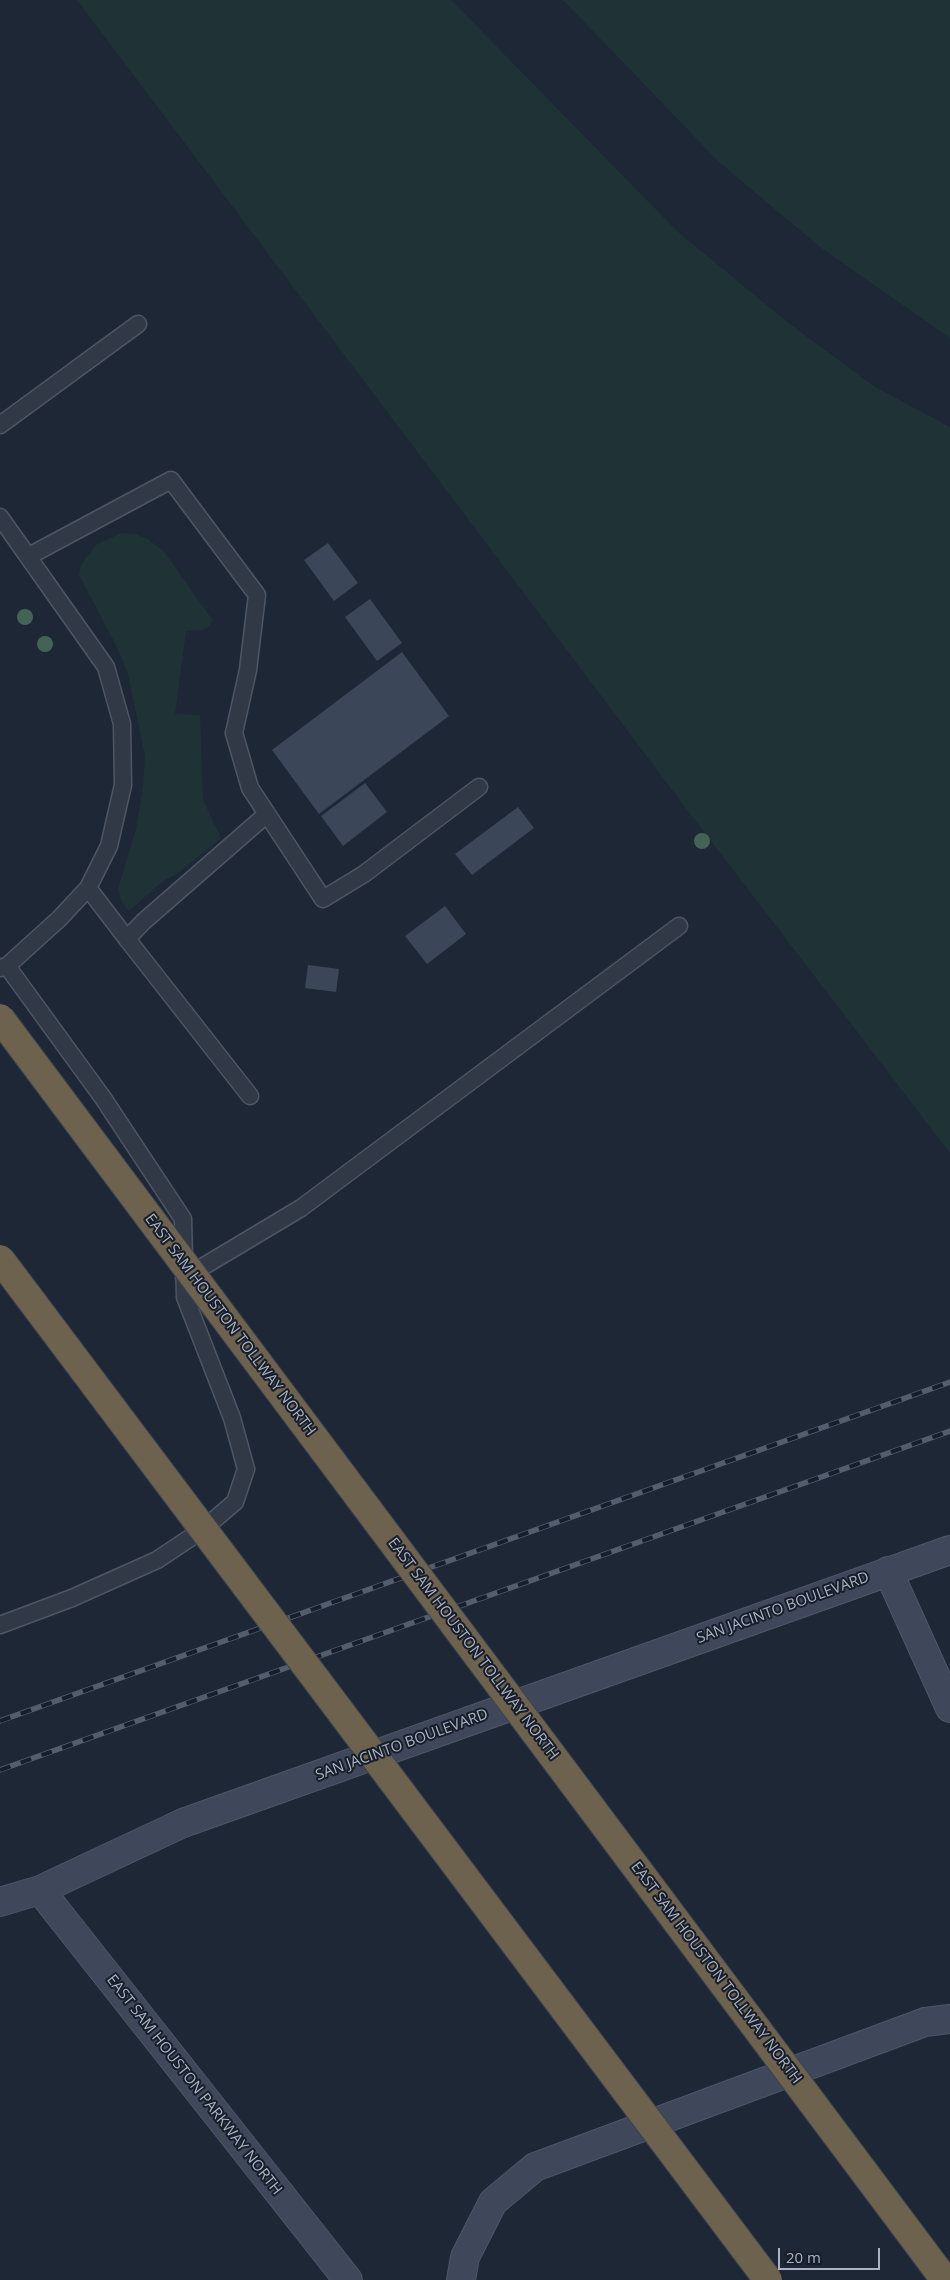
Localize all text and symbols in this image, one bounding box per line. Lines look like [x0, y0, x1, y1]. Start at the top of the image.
street label: EAST SAM HOUSTON TOLLWAY NORTH [141, 1211, 319, 1439]
street label: EAST SAM HOUSTON TOLLWAY NORTH [384, 1535, 562, 1763]
street label: SAN JACINTO BOULEVARD [694, 1568, 872, 1648]
street label: SAN JACINTO BOULEVARD [313, 1705, 491, 1785]
street label: EAST SAM HOUSTON TOLLWAY NORTH [627, 1859, 805, 2087]
street label: EAST SAM HOUSTON PARKWAY NORTH [102, 1971, 286, 2199]
scale bar [780, 2238, 882, 2270]
text: 20 m [786, 2247, 821, 2267]

